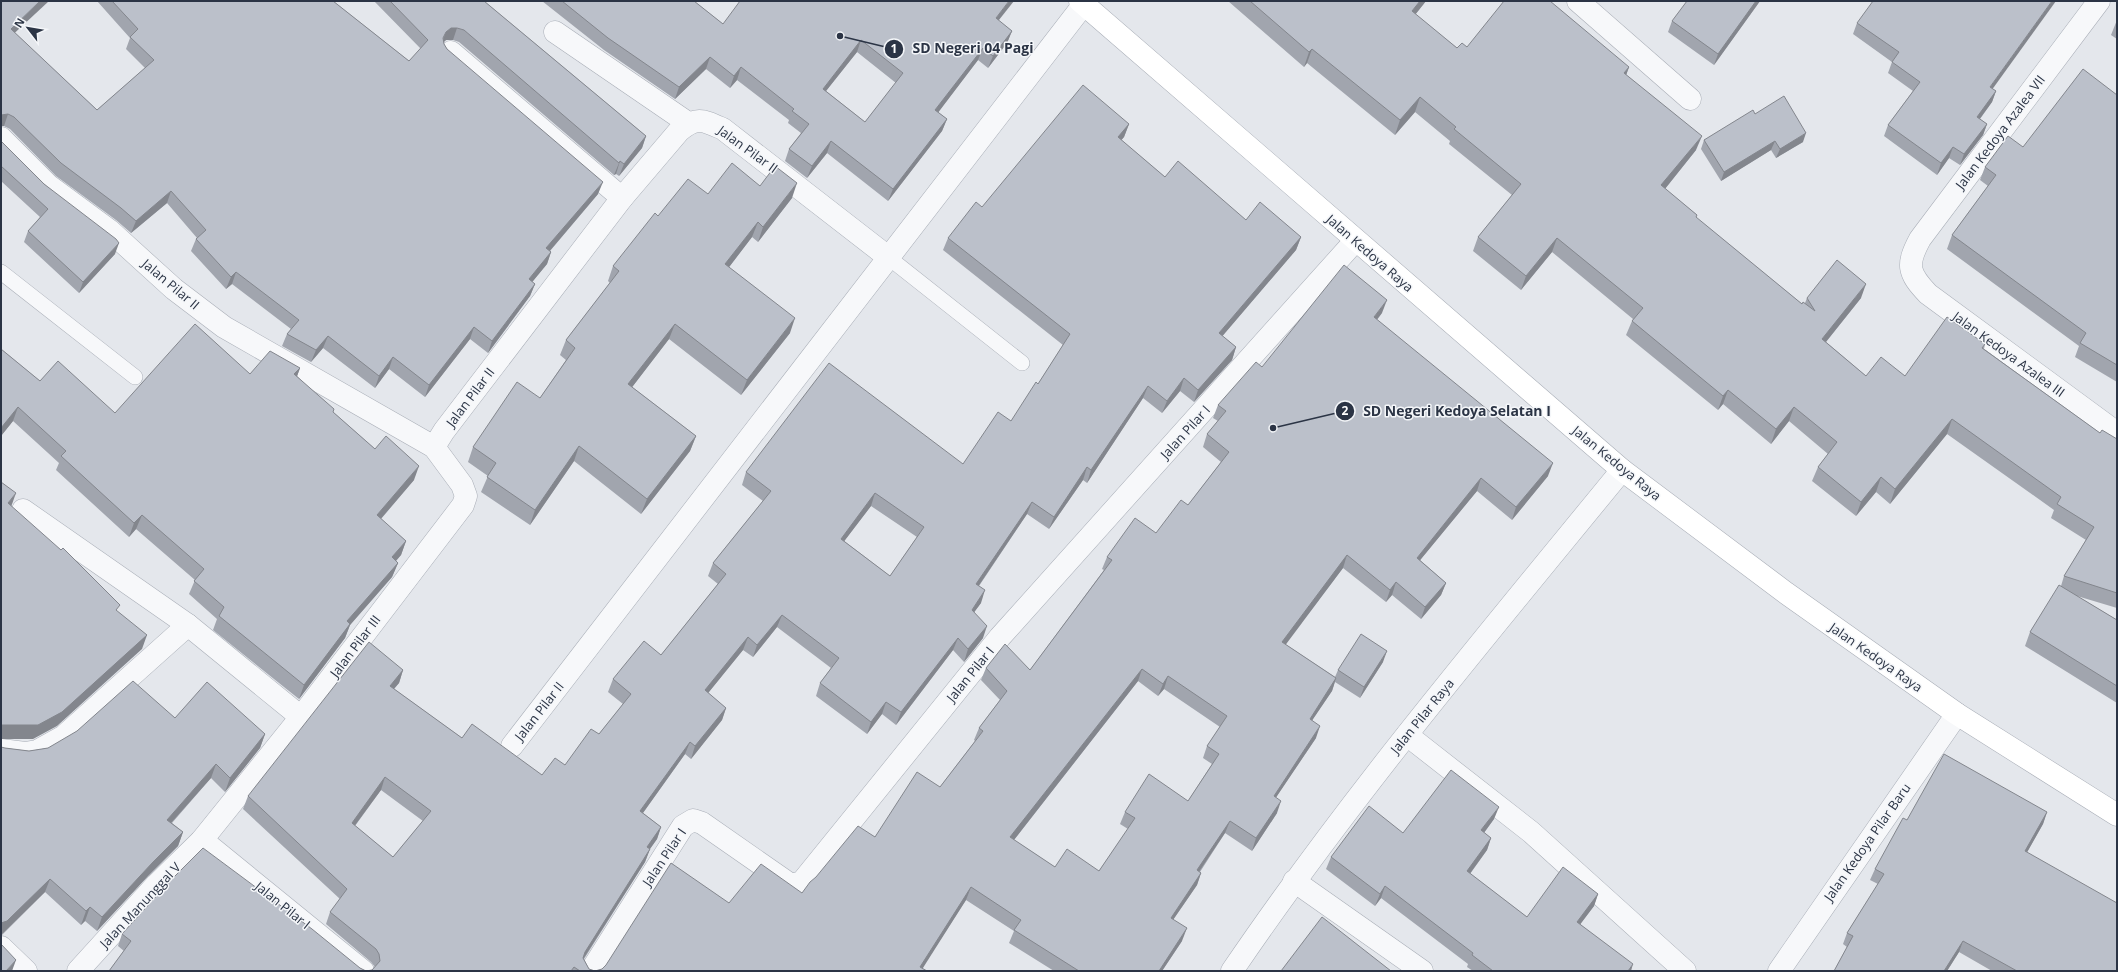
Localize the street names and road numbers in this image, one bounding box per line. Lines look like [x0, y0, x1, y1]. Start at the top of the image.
street label: Jalan Kedoya Azalea VII [1950, 71, 2049, 194]
street label: Jalan Pilar II [713, 120, 782, 177]
street label: Jalan Kedoya Raya [1321, 209, 1417, 296]
street label: Jalan Pilar II [137, 253, 204, 313]
street label: Jalan Kedoya Azalea III [1948, 306, 2069, 401]
street label: Jalan Pilar II [441, 364, 498, 432]
street label: Jalan Pilar I [1155, 401, 1214, 464]
street label: Jalan Kedoya Raya [1567, 420, 1665, 505]
street label: Jalan Pilar III [324, 611, 384, 682]
street label: Jalan Kedoya Raya [1824, 617, 1926, 696]
street label: Jalan Pilar I [941, 642, 998, 707]
street label: Jalan Pilar Raya [1385, 675, 1458, 759]
street label: Jalan Pilar II [509, 678, 568, 746]
street label: Jalan Kedoya Pilar Baru [1818, 780, 1915, 906]
street label: Jalan Pilar I [637, 824, 690, 891]
street label: Jalan Manunggal V [94, 858, 185, 953]
street label: Jalan Pilar I [250, 876, 315, 933]

